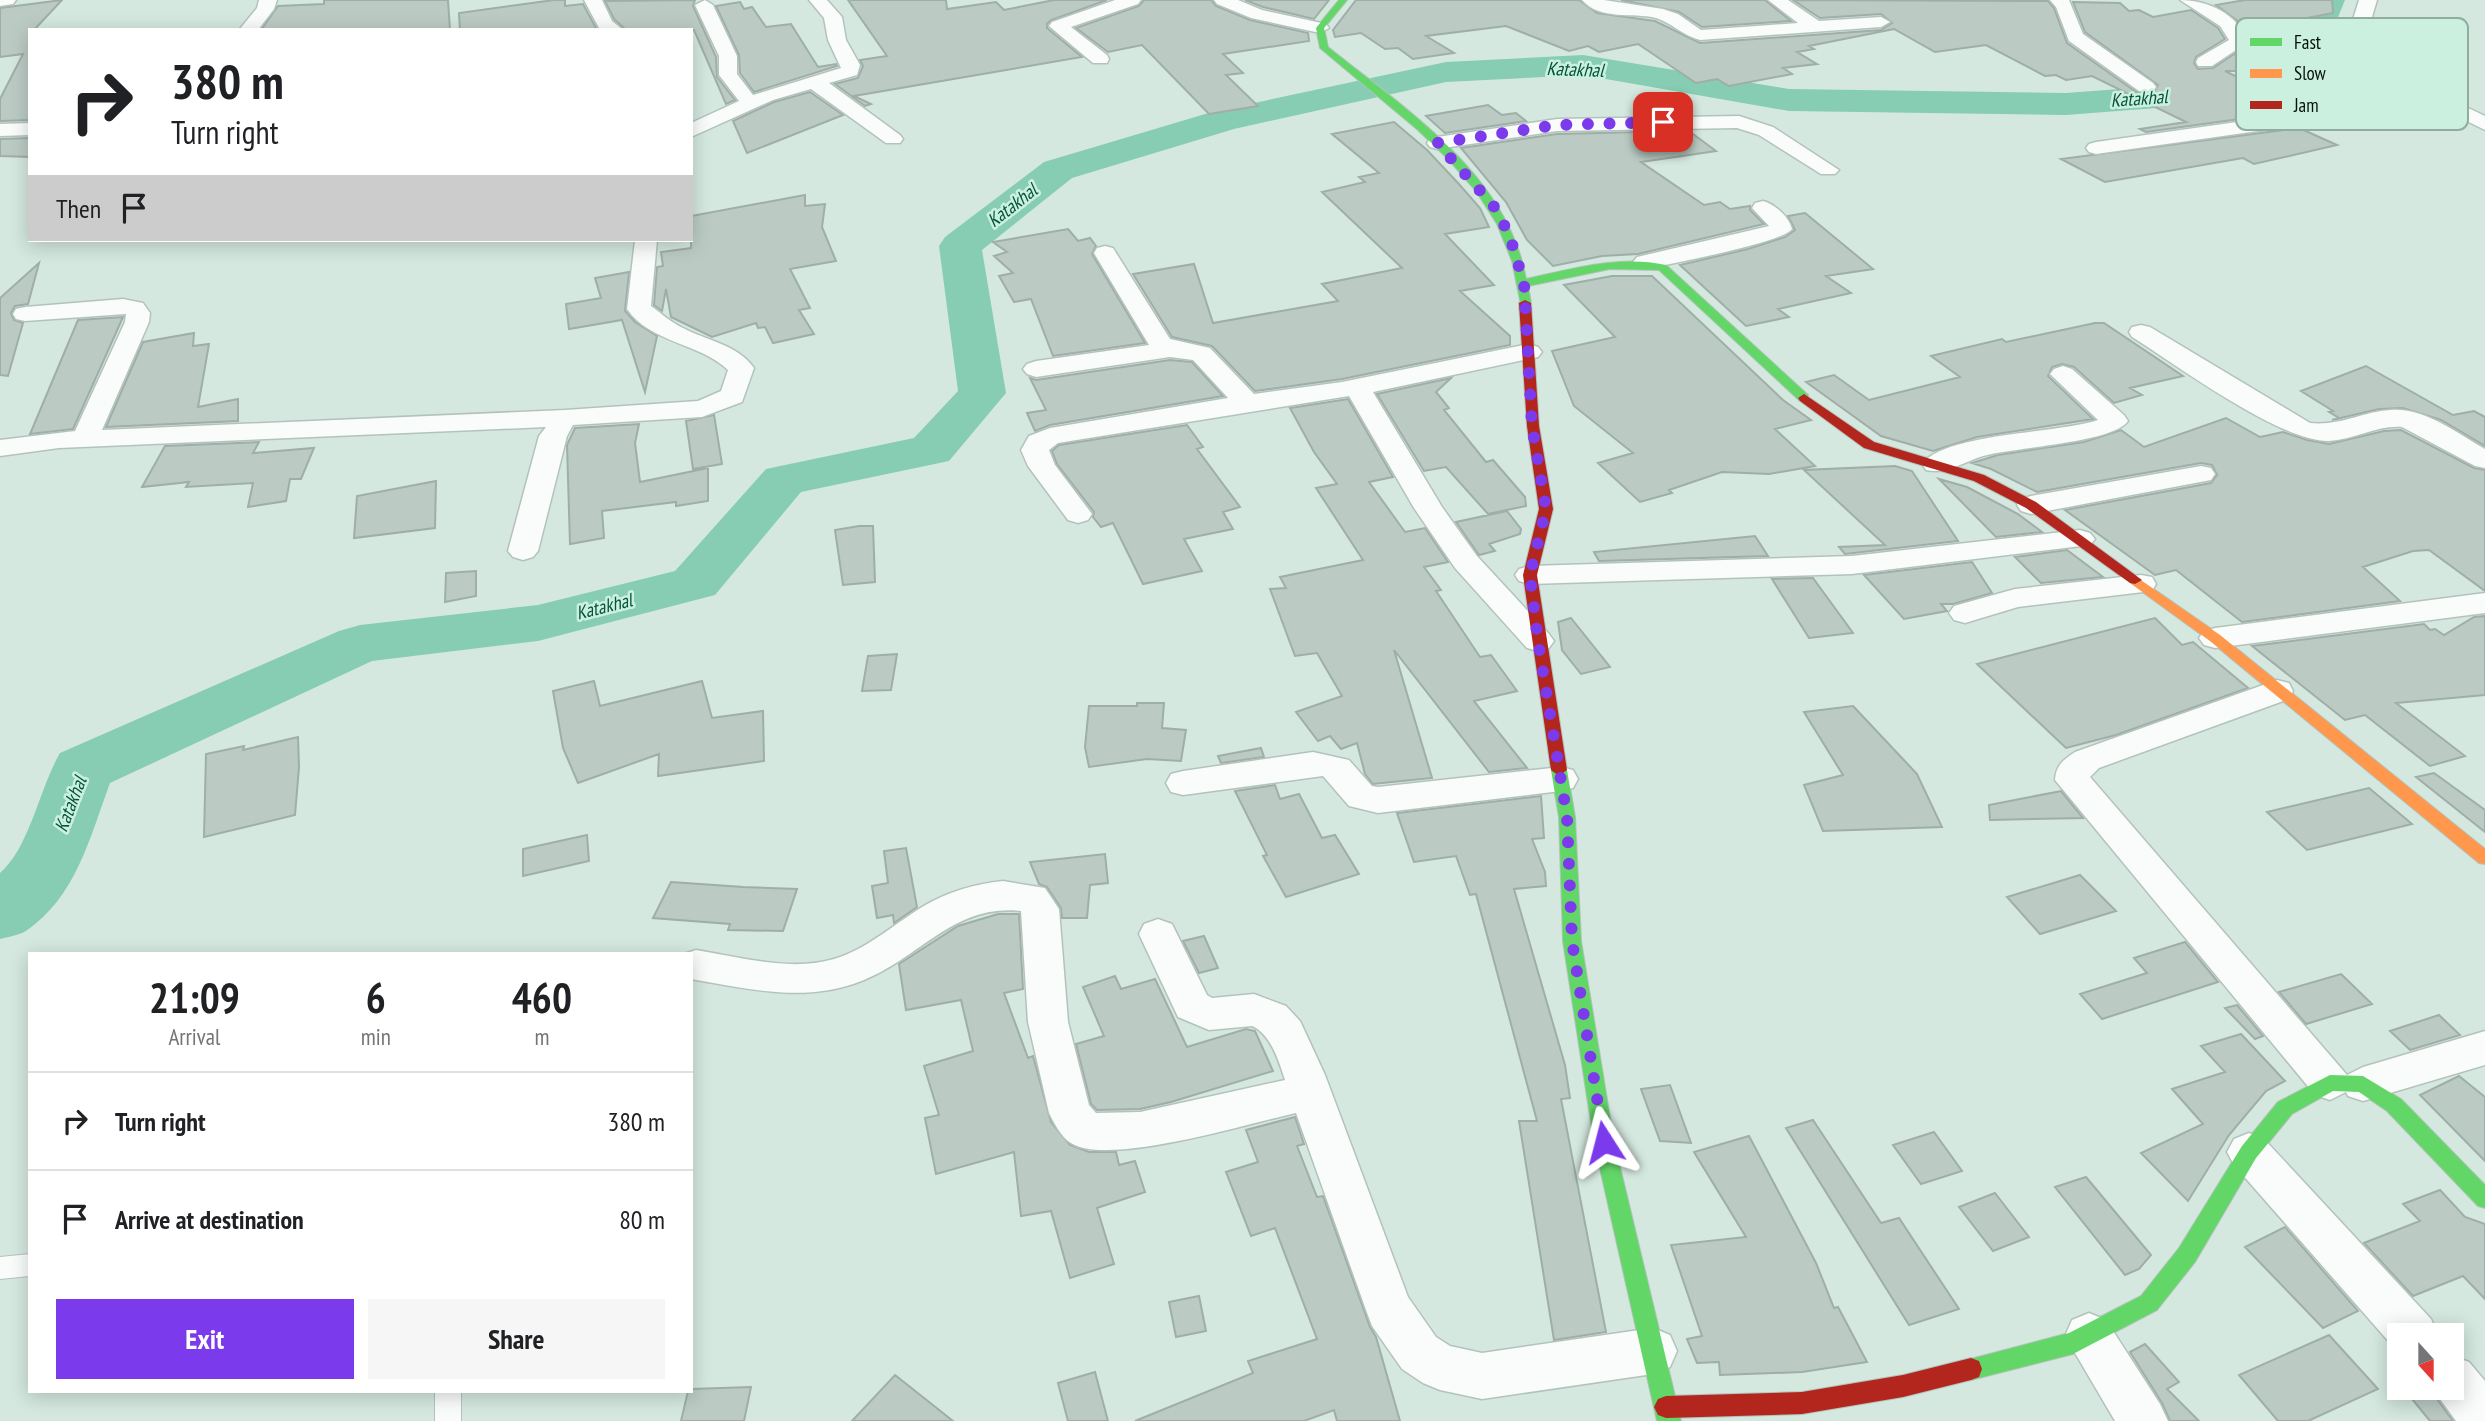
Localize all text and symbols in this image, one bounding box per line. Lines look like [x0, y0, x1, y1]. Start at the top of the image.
legend [2236, 18, 2468, 130]
text: Fast [2294, 30, 2322, 54]
text: 380 m [171, 49, 284, 113]
icon: right [56, 56, 147, 147]
water label: Katakhal [1546, 56, 1606, 82]
text: Slow [2294, 61, 2327, 85]
water label: Katakhal [2110, 84, 2170, 112]
pin [1633, 92, 1693, 152]
text: Jam [2293, 93, 2319, 117]
icon: arrive [1644, 103, 1682, 141]
text: Turn right [171, 111, 279, 153]
water label: Katakhal [982, 177, 1043, 232]
icon: arrive [115, 189, 153, 227]
text: Then [56, 192, 101, 225]
water label: Katakhal [573, 587, 636, 625]
water label: Katakhal [49, 772, 92, 835]
text: 21:09 [149, 970, 240, 1025]
text: 6 [366, 970, 386, 1025]
text: 460 [512, 970, 572, 1025]
text: Arrival [168, 1022, 220, 1051]
text: min [361, 1022, 391, 1051]
text: m [534, 1022, 549, 1051]
icon: right [56, 1102, 94, 1140]
text: Turn right [115, 1105, 206, 1138]
text: 380 m [607, 1105, 665, 1138]
position arrow [1567, 1105, 1641, 1179]
icon: arrive [56, 1200, 94, 1238]
text: Arrive at destination [115, 1203, 304, 1236]
text: 80 m [619, 1203, 665, 1236]
button: Exit [56, 1299, 354, 1379]
button: Share [368, 1299, 665, 1379]
north arrow [2387, 1323, 2464, 1400]
map controls [2387, 1323, 2464, 1400]

